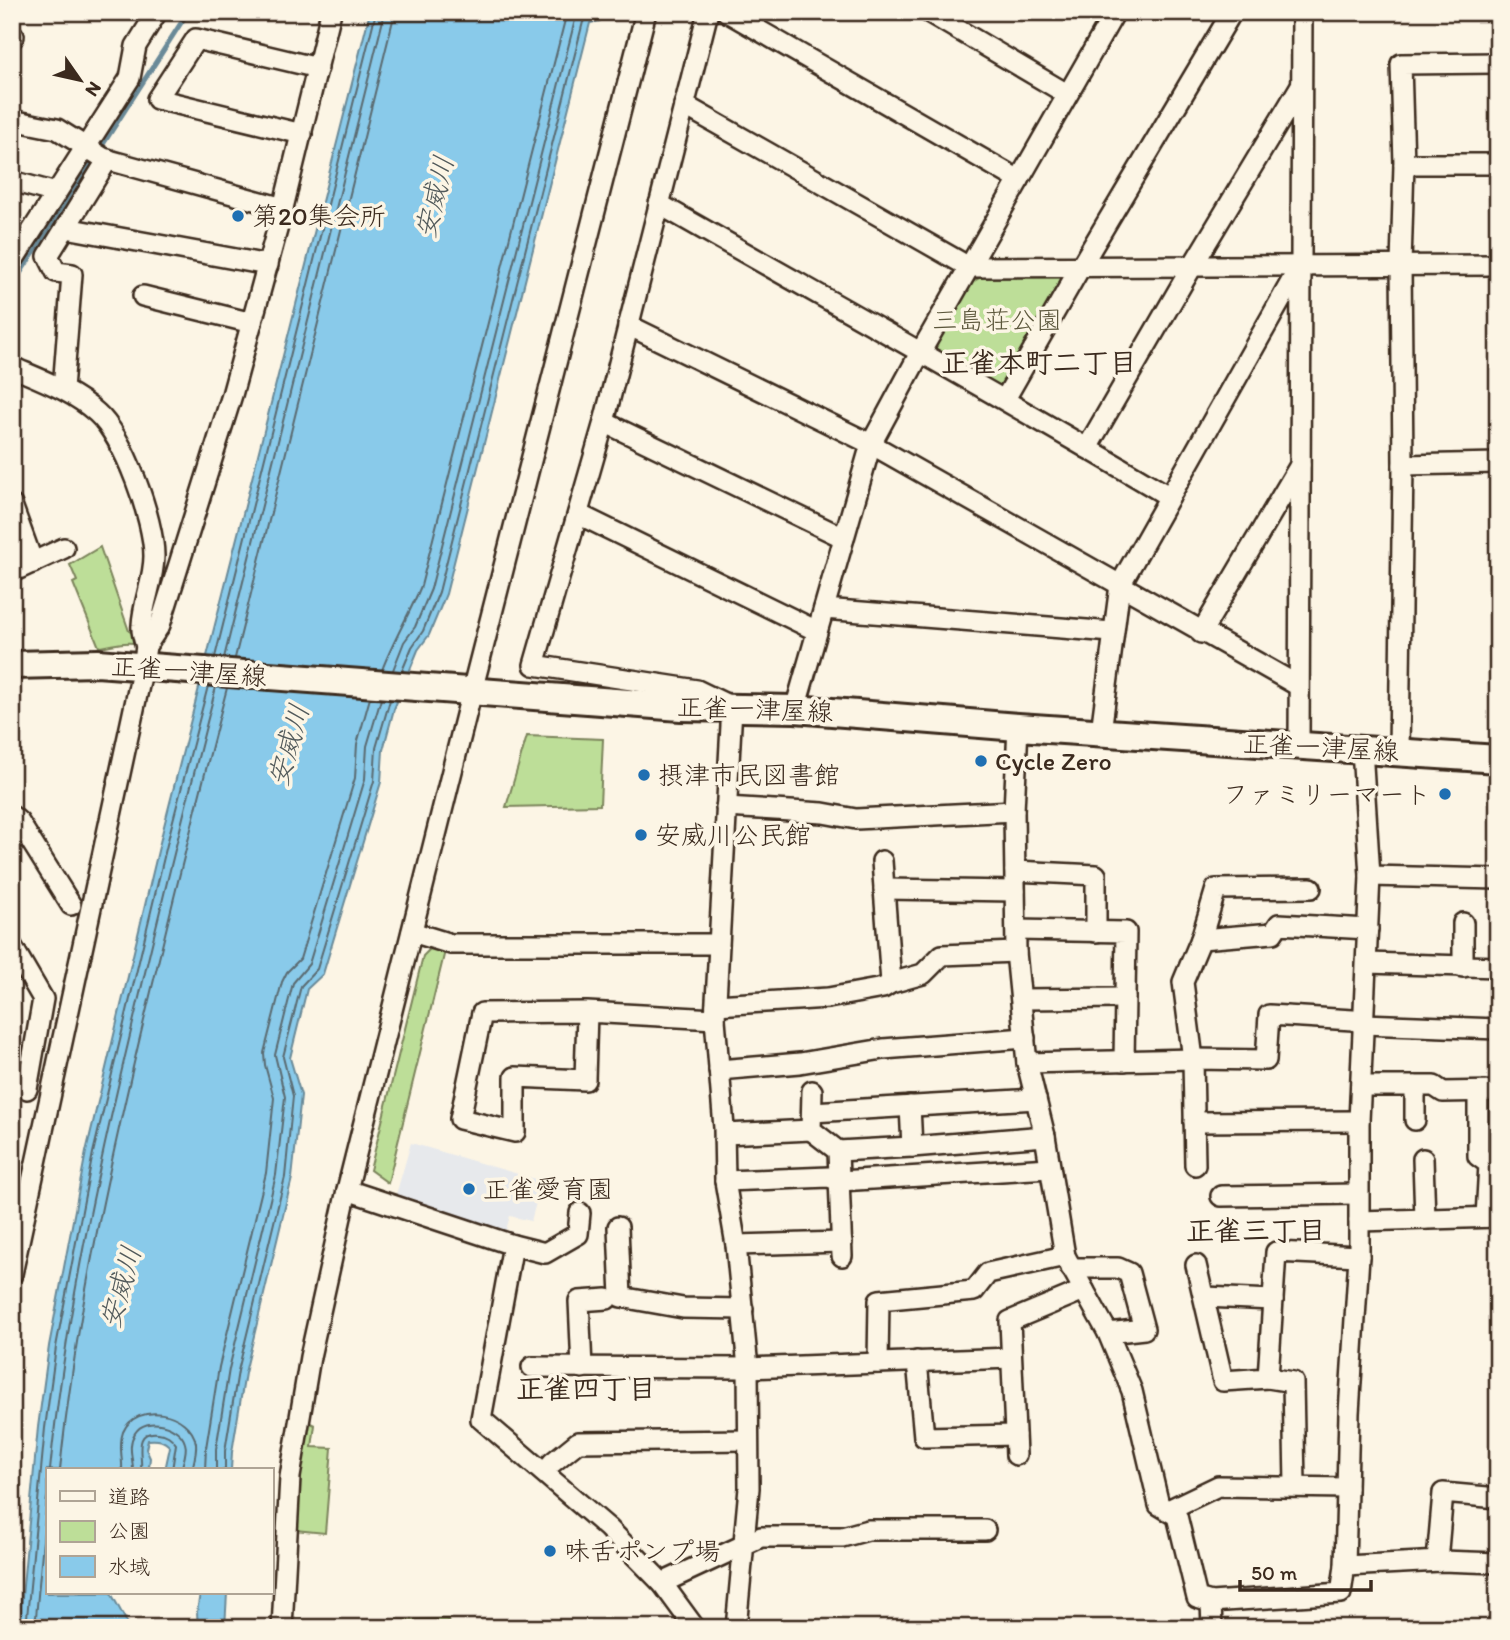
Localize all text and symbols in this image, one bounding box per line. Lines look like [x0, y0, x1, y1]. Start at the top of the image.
north arrow [46, 46, 116, 116]
text: N [81, 77, 107, 101]
water label: 安威川 [407, 152, 461, 242]
place label: 第20集会所 [252, 200, 386, 232]
marker: 第20集会所 [230, 208, 246, 224]
park label: 三島荘公園 [932, 304, 1062, 336]
district label: 正雀本町二丁目 [941, 345, 1137, 379]
street label: 正雀一津屋線 [110, 650, 268, 692]
street label: 正雀一津屋線 [676, 690, 834, 728]
water label: 安威川 [260, 700, 316, 790]
street label: 正雀一津屋線 [1242, 727, 1400, 767]
place label: Cycle Zero [995, 745, 1112, 777]
marker: Cycle Zero [973, 753, 989, 769]
place label: 摂津市民図書館 [658, 759, 840, 791]
marker: 摂津市民図書館 [636, 767, 652, 783]
place label: ファミリーマート [1222, 778, 1431, 810]
marker: ファミリーマート [1437, 786, 1453, 802]
place label: 安威川公民館 [655, 819, 811, 851]
marker: 安威川公民館 [633, 827, 649, 843]
place label: 正雀愛育園 [483, 1173, 613, 1205]
marker: 正雀愛育園 [461, 1181, 477, 1197]
district label: 正雀三丁目 [1186, 1213, 1326, 1247]
water label: 安威川 [92, 1242, 148, 1332]
district label: 正雀四丁目 [516, 1371, 656, 1405]
legend [46, 1468, 273, 1594]
text: 道路 [108, 1484, 150, 1509]
text: 公園 [108, 1518, 150, 1543]
place label: 味舌ポンプ場 [564, 1535, 720, 1567]
marker: 味舌ポンプ場 [542, 1543, 558, 1559]
scale bar [1240, 1549, 1372, 1593]
text: 水域 [108, 1554, 150, 1579]
text: 50 m [1251, 1560, 1298, 1585]

